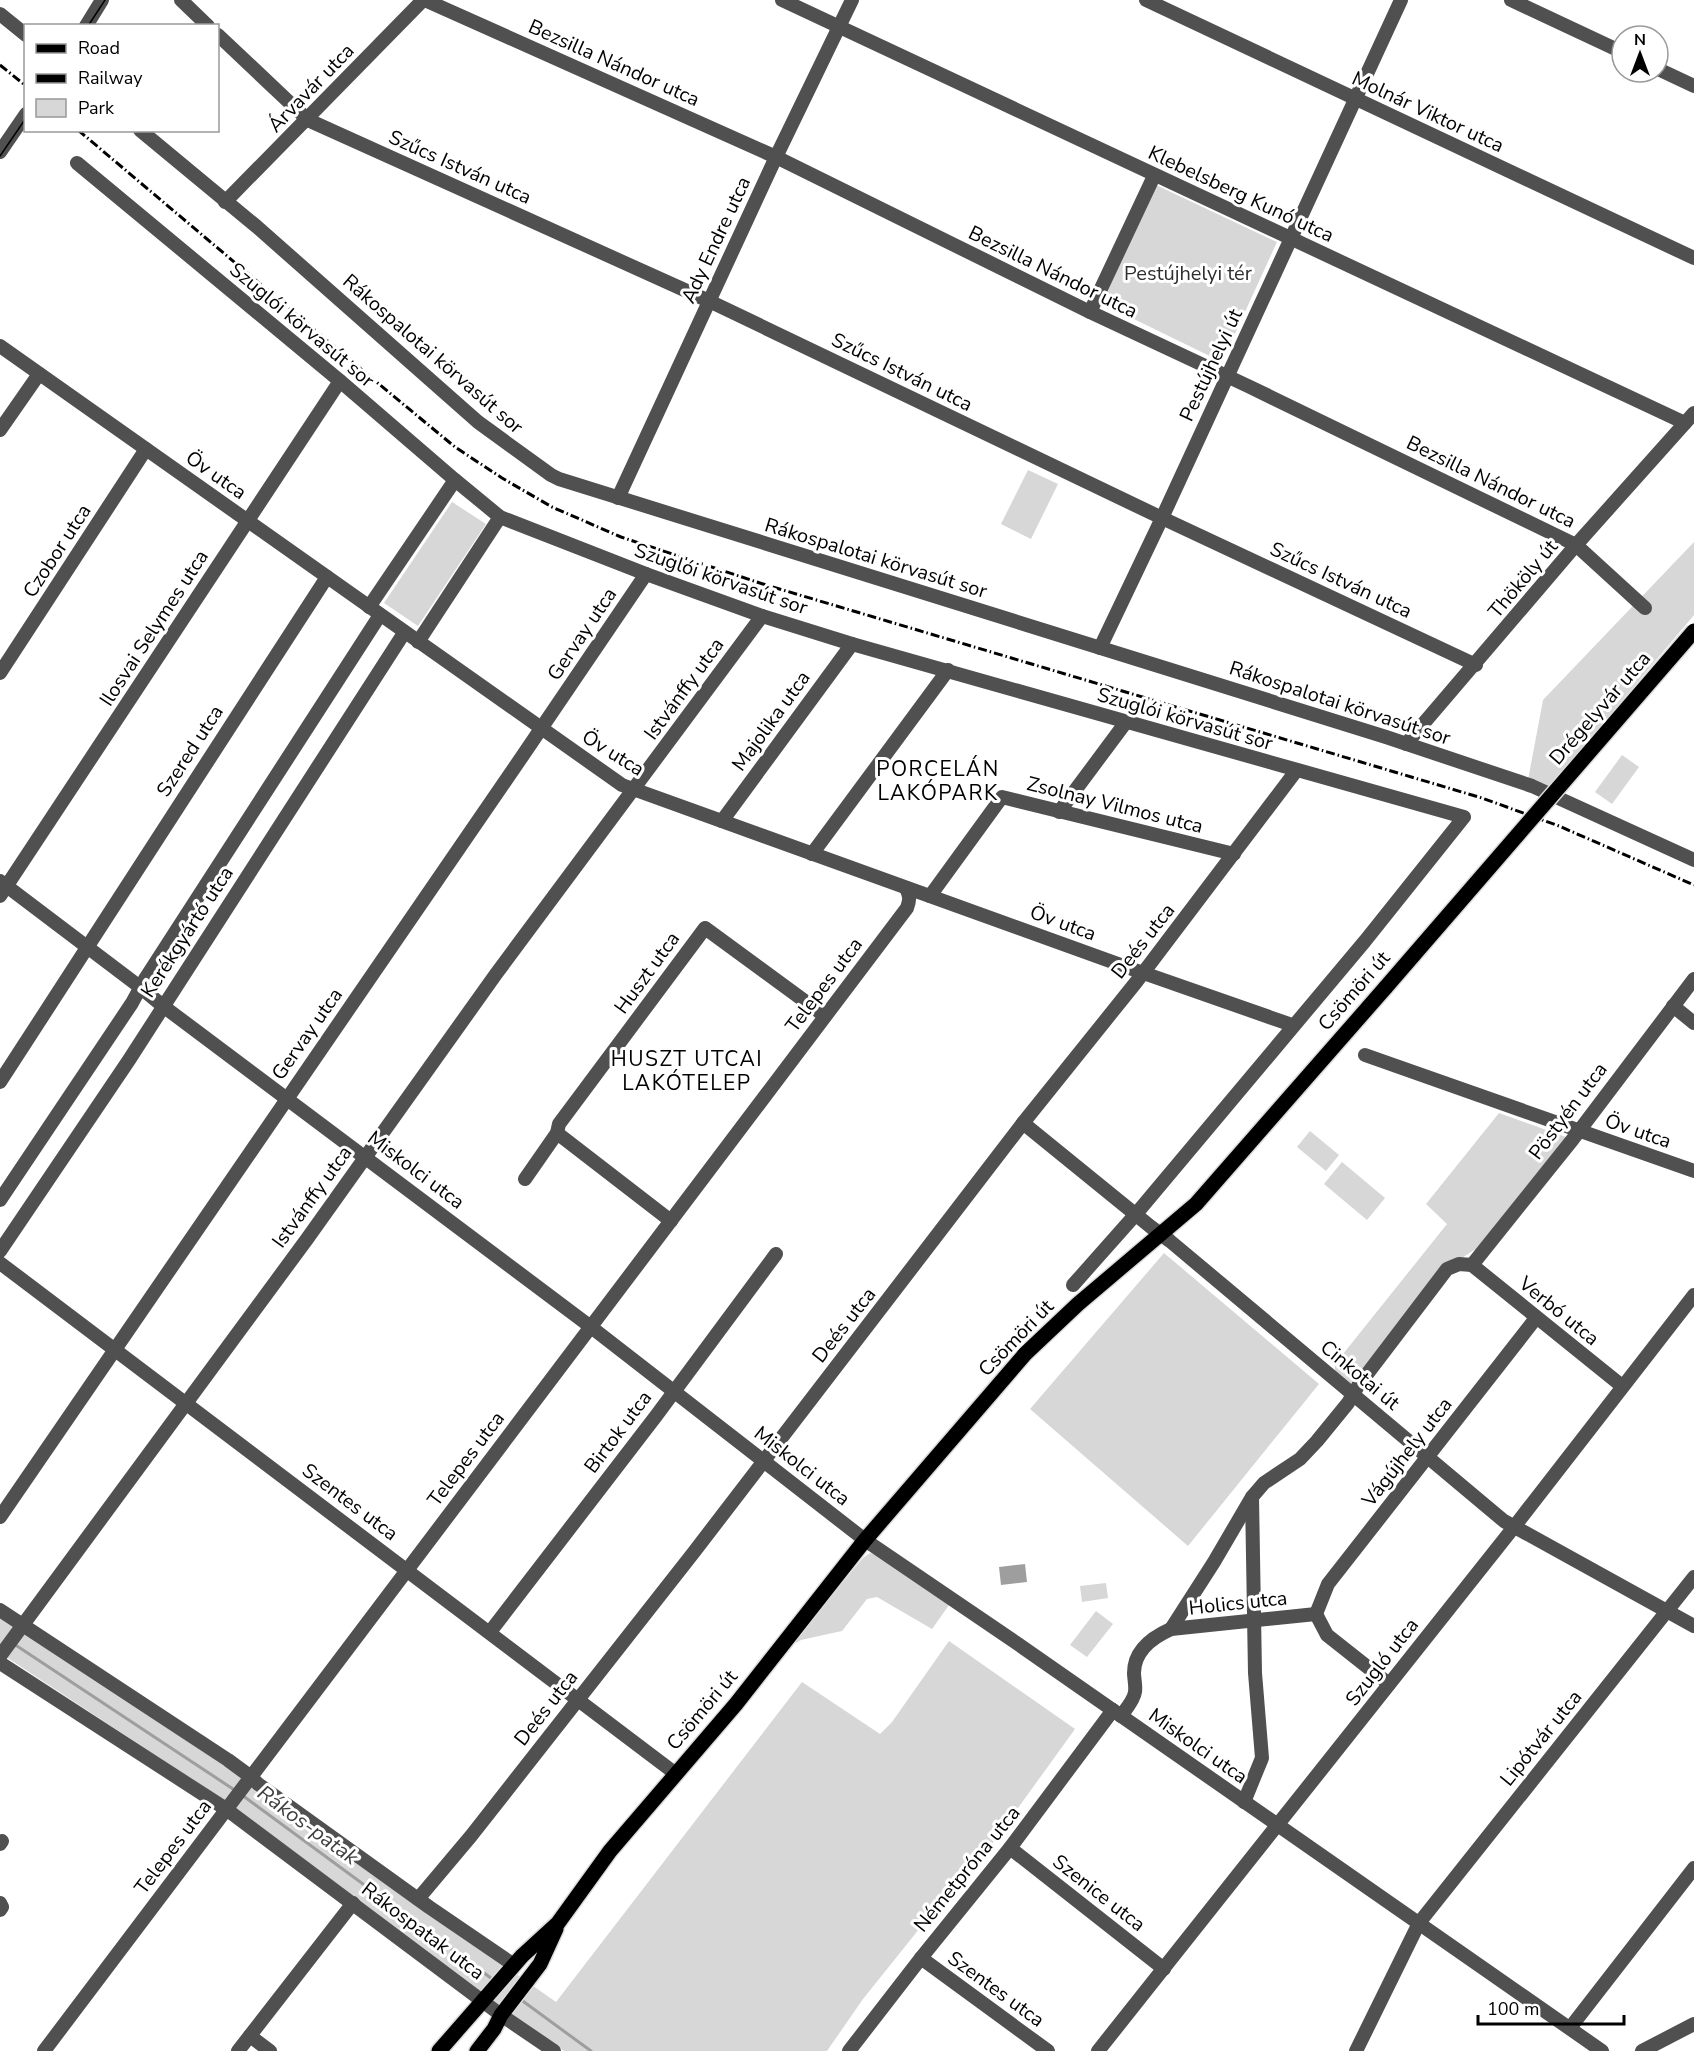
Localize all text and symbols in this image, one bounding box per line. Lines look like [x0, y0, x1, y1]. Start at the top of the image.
street label: Bezsilla Nándor utca [524, 13, 704, 113]
legend [24, 24, 219, 132]
north arrow [1610, 24, 1670, 84]
text: N [1634, 29, 1646, 51]
text: Road [78, 36, 120, 60]
street label: Árvavár utca [262, 38, 360, 138]
street label: Molnár Viktor utca [1348, 65, 1508, 159]
text: Railway [78, 66, 143, 90]
text: Park [78, 96, 115, 120]
street label: Szűcs István utca [384, 123, 536, 211]
street label: Klebelsberg Kunó utca [1144, 139, 1338, 249]
street label: Ady Endre utca [675, 172, 757, 308]
street label: Bezsilla Nándor utca [964, 219, 1142, 325]
street label: Szuglói körvasút sor [224, 256, 380, 394]
park label: Pestújhelyi tér [1124, 260, 1252, 287]
street label: Rákospalotai körvasút sor [337, 268, 529, 440]
street label: Pestújhelyi út [1173, 303, 1249, 426]
street label: Szűcs István utca [827, 326, 977, 418]
street label: Bezsilla Nándor utca [1402, 429, 1580, 535]
street label: Öv utca [180, 444, 252, 506]
street label: Czobor utca [17, 499, 97, 603]
street label: Rákospalotai körvasút sor [762, 511, 990, 605]
street label: Thököly út [1482, 533, 1564, 624]
street label: Szűcs István utca [1266, 535, 1416, 625]
street label: Szuglói körvasút sor [631, 537, 811, 621]
street label: Ilosvai Selymes utca [93, 545, 215, 711]
street label: Gervay utca [541, 582, 623, 686]
street label: Istvánffy utca [638, 633, 730, 745]
street label: Drégelyvár utca [1543, 646, 1657, 770]
street label: Rákospalotai körvasút sor [1226, 654, 1454, 752]
street label: Majolika utca [726, 665, 816, 777]
street label: Szuglói körvasút sor [1094, 681, 1276, 757]
street label: Szered utca [150, 700, 230, 802]
street label: Öv utca [577, 723, 649, 783]
district label: PORCELÁN LAKÓPARK [876, 755, 1000, 807]
street label: Zsolnay Vilmos utca [1024, 770, 1206, 840]
street label: Kerékgyártó utca [134, 861, 240, 1003]
street label: Deés utca [1105, 898, 1181, 984]
street label: Öv utca [1026, 899, 1100, 947]
street label: Huszt utca [608, 927, 686, 1019]
street label: Telepes utca [779, 932, 869, 1038]
street label: Csömöri út [1312, 945, 1397, 1037]
street label: Gervay utca [265, 982, 349, 1086]
district label: HUSZT UTCAI LAKÓTELEP [611, 1045, 763, 1097]
street label: Pöstyén utca [1523, 1057, 1613, 1165]
street label: Öv utca [1601, 1107, 1675, 1155]
street label: Miskolci utca [362, 1125, 470, 1215]
street label: Istvánffy utca [266, 1141, 358, 1253]
street label: Verbó utca [1512, 1270, 1605, 1352]
street label: Deés utca [806, 1282, 882, 1368]
street label: Csömöri út [972, 1293, 1060, 1382]
street label: Cinkotai út [1315, 1334, 1406, 1417]
street label: Birtok utca [578, 1385, 658, 1479]
street label: Vágújhely utca [1355, 1392, 1458, 1513]
street label: Telepes utca [421, 1406, 511, 1512]
street label: Miskolci utca [748, 1420, 856, 1512]
street label: Szentes utca [297, 1457, 403, 1547]
street label: Holics utca [1187, 1584, 1289, 1622]
street label: Szugló utca [1339, 1613, 1425, 1711]
street label: Csömöri út [660, 1663, 744, 1756]
street label: Deés utca [508, 1665, 584, 1751]
street label: Lipótvár utca [1494, 1684, 1588, 1792]
street label: Miskolci utca [1143, 1702, 1253, 1790]
water label: Rákos-patak [252, 1779, 365, 1871]
street label: Telepes utca [128, 1794, 218, 1900]
street label: Németpróna utca [908, 1800, 1026, 1938]
street label: Szenice utca [1047, 1848, 1151, 1938]
street label: Rákospatak utca [356, 1876, 490, 1986]
street label: Szentes utca [942, 1945, 1050, 2033]
scale bar [1478, 1988, 1624, 2026]
text: 100 m [1487, 1997, 1539, 2021]

